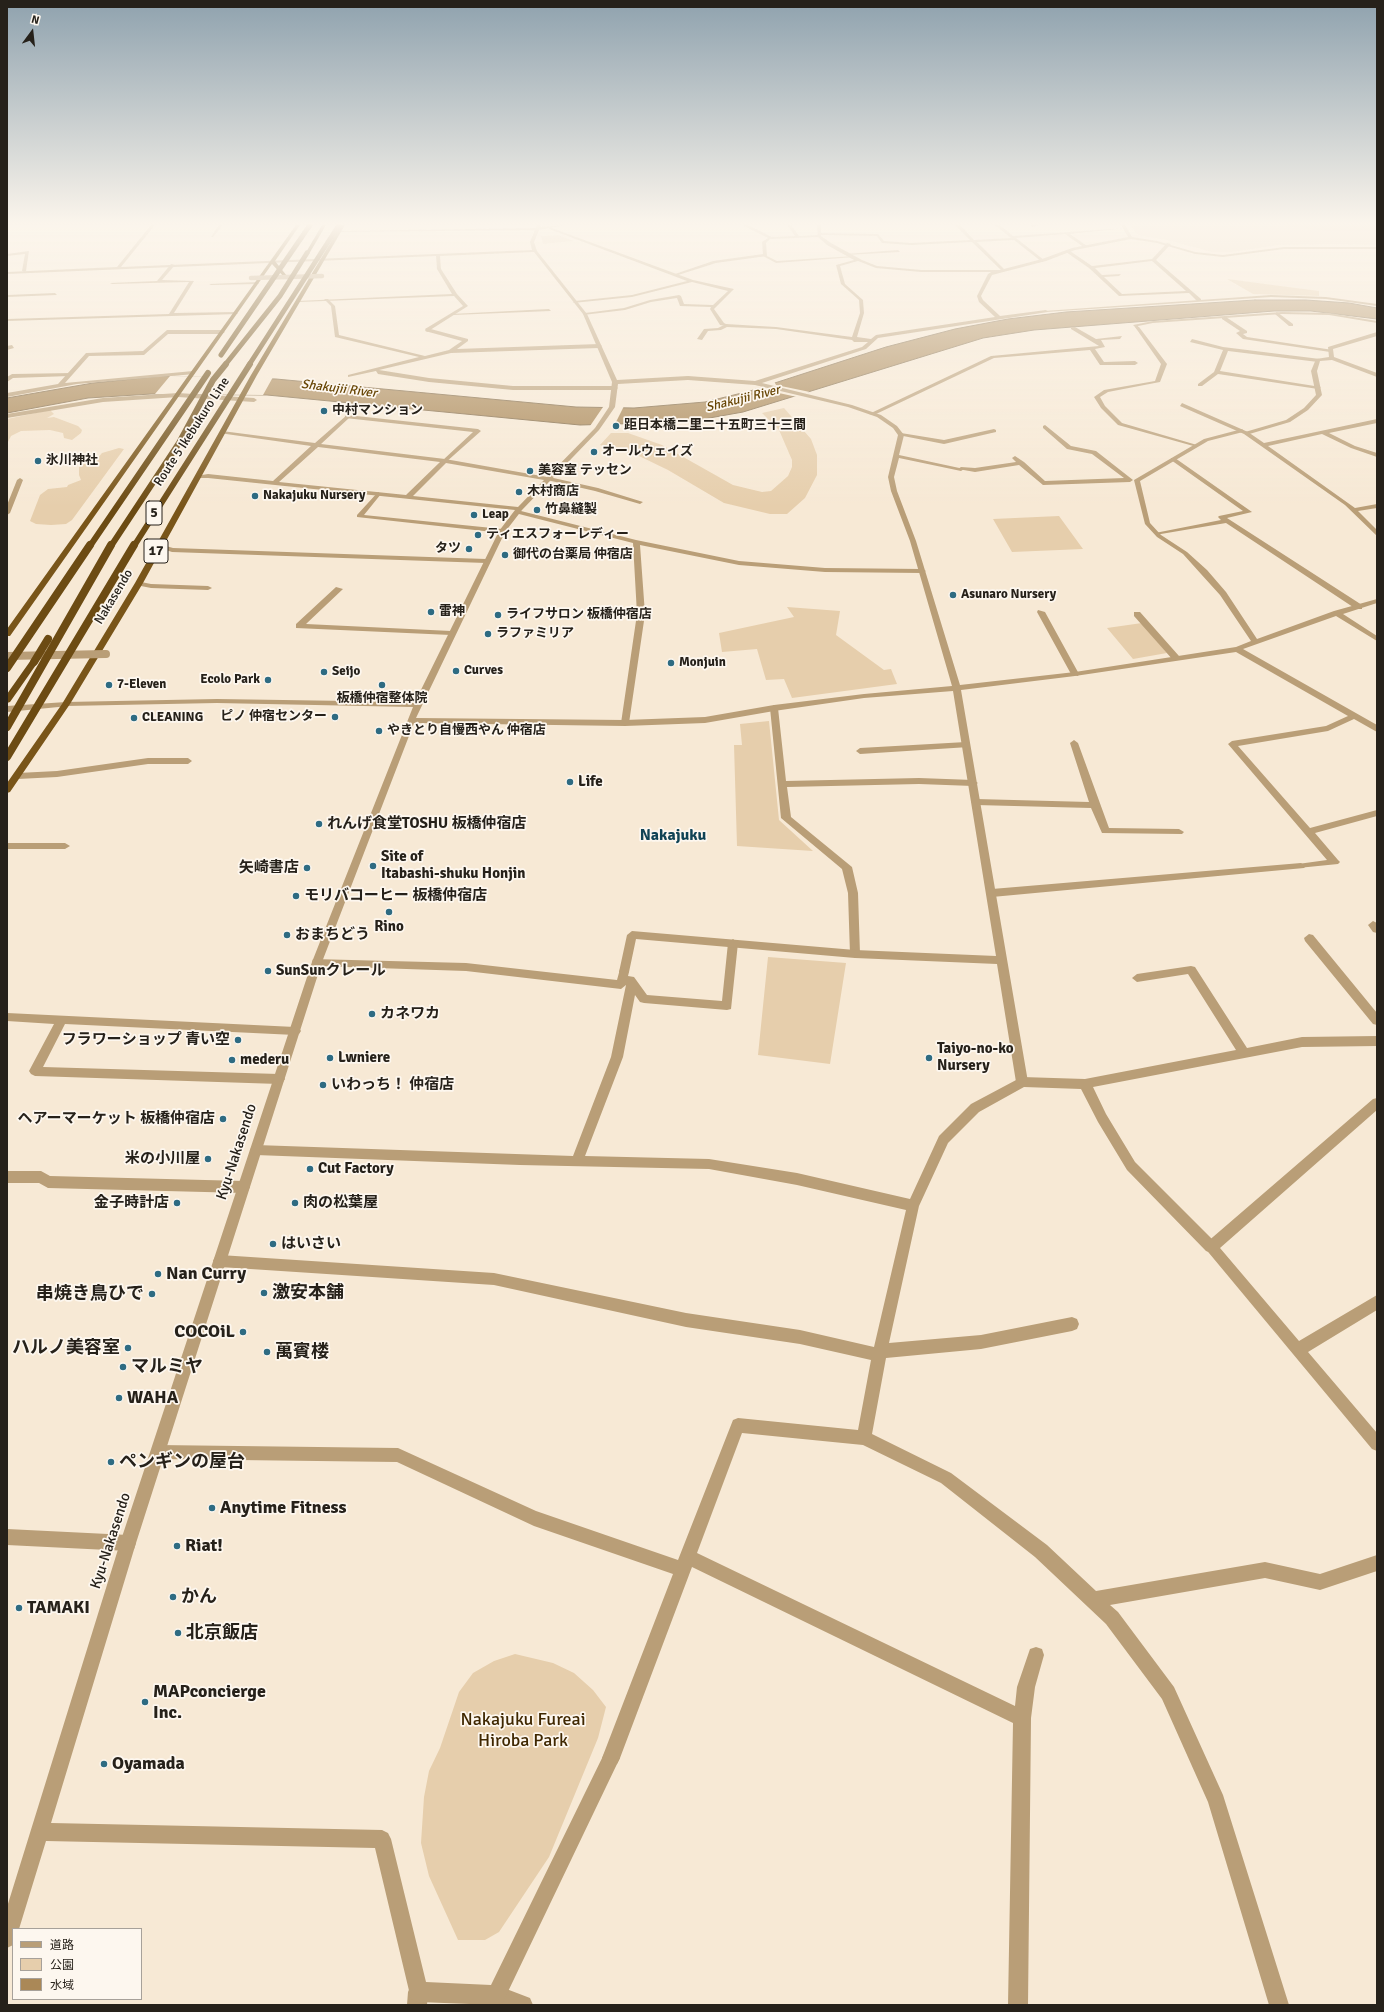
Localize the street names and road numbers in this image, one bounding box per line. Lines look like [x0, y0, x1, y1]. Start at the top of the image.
street label: Route 5 Ikebukuro Line [151, 375, 233, 489]
road number: 5 [146, 501, 162, 525]
road number: 17 [144, 539, 168, 563]
street label: Nakasendo [91, 567, 137, 627]
street label: Kyu-Nakasendo [213, 1102, 261, 1202]
street label: Kyu-Nakasendo [87, 1491, 135, 1591]

